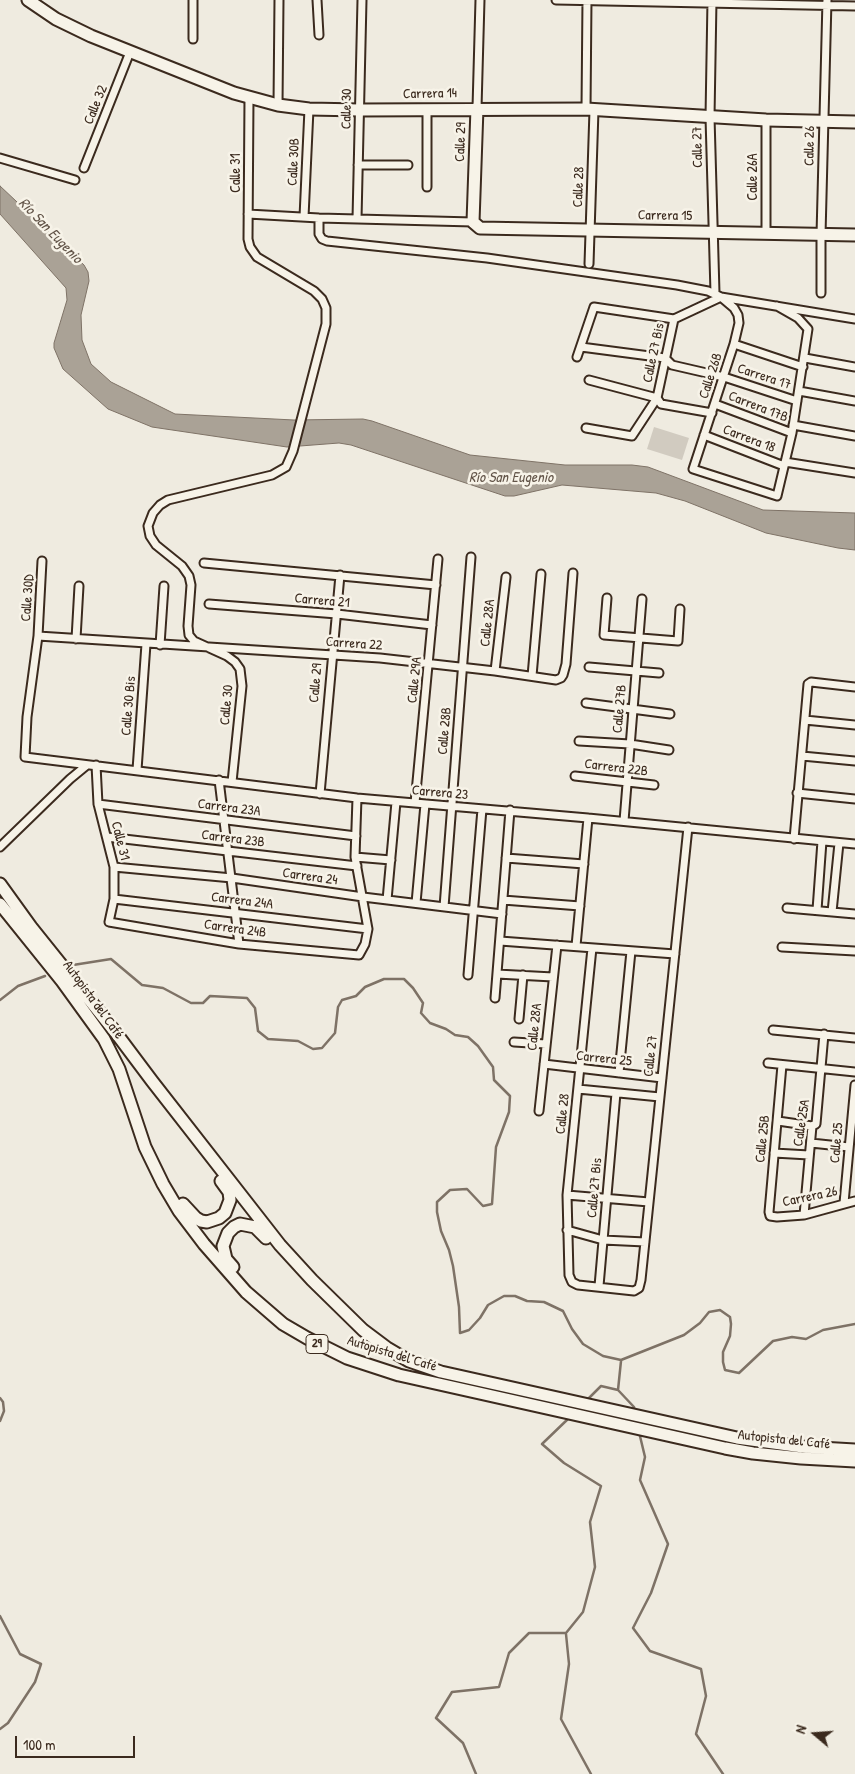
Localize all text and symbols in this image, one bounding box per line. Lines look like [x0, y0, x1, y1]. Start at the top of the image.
street label: Calle 32 [81, 83, 111, 127]
street label: Carrera 14 [403, 85, 457, 103]
street label: Calle 30 [338, 89, 356, 129]
street label: Calle 29 [452, 122, 470, 162]
street label: Calle 27 [689, 126, 707, 168]
street label: Calle 26 [801, 126, 819, 166]
street label: Calle 30B [284, 138, 304, 186]
street label: Calle 31 [228, 153, 244, 193]
street label: Calle 26A [745, 154, 761, 200]
street label: Calle 28 [570, 166, 588, 208]
water label: Río San Eugenio [14, 194, 86, 268]
street label: Carrera 15 [638, 207, 692, 225]
street label: Calle 27 Bis [640, 322, 668, 384]
street label: Calle 26B [696, 351, 726, 401]
street label: Carrera 17 [735, 360, 793, 394]
street label: Carrera 17B [726, 388, 790, 426]
street label: Carrera 18 [720, 421, 778, 457]
water label: Río San Eugenio [469, 469, 553, 487]
street label: Calle 30D [18, 574, 38, 622]
street label: Carrera 21 [294, 590, 350, 612]
street label: Calle 28A [477, 599, 499, 647]
street label: Carrera 22 [325, 634, 383, 654]
street label: Calle 29A [404, 656, 426, 704]
street label: Calle 29 [306, 663, 326, 703]
street label: Calle 30 Bis [118, 676, 140, 736]
street label: Calle 30 [217, 684, 237, 726]
street label: Calle 27B [610, 684, 630, 734]
street label: Calle 28B [435, 707, 455, 755]
street label: Carrera 22B [583, 756, 649, 780]
street label: Carrera 23 [411, 782, 469, 804]
street label: Carrera 23A [197, 796, 261, 820]
street label: Calle 31 [107, 820, 133, 862]
street label: Carrera 23B [200, 827, 266, 851]
street label: Carrera 24 [281, 865, 339, 889]
street label: Carrera 24A [210, 889, 274, 913]
street label: Carrera 24B [203, 916, 267, 942]
street label: Autopista del Café [59, 958, 127, 1042]
street label: Calle 28A [524, 1003, 546, 1051]
street label: Calle 27 [640, 1035, 662, 1077]
street label: Carrera 25 [575, 1048, 633, 1070]
street label: Calle 28 [553, 1093, 573, 1135]
street label: Calle 25A [790, 1098, 814, 1148]
street label: Calle 25B [752, 1114, 774, 1164]
street label: Calle 25 [827, 1122, 847, 1164]
street label: Calle 27 Bis [584, 1157, 606, 1219]
street label: Carrera 26 [781, 1183, 839, 1211]
street label: Autopista del Café [345, 1332, 439, 1376]
road number: 29 [306, 1335, 328, 1354]
street label: Autopista del Café [737, 1427, 831, 1453]
north arrow [790, 1709, 840, 1759]
text: N [790, 1723, 810, 1736]
scale bar [18, 1726, 138, 1758]
text: 100 m [23, 1734, 56, 1755]

